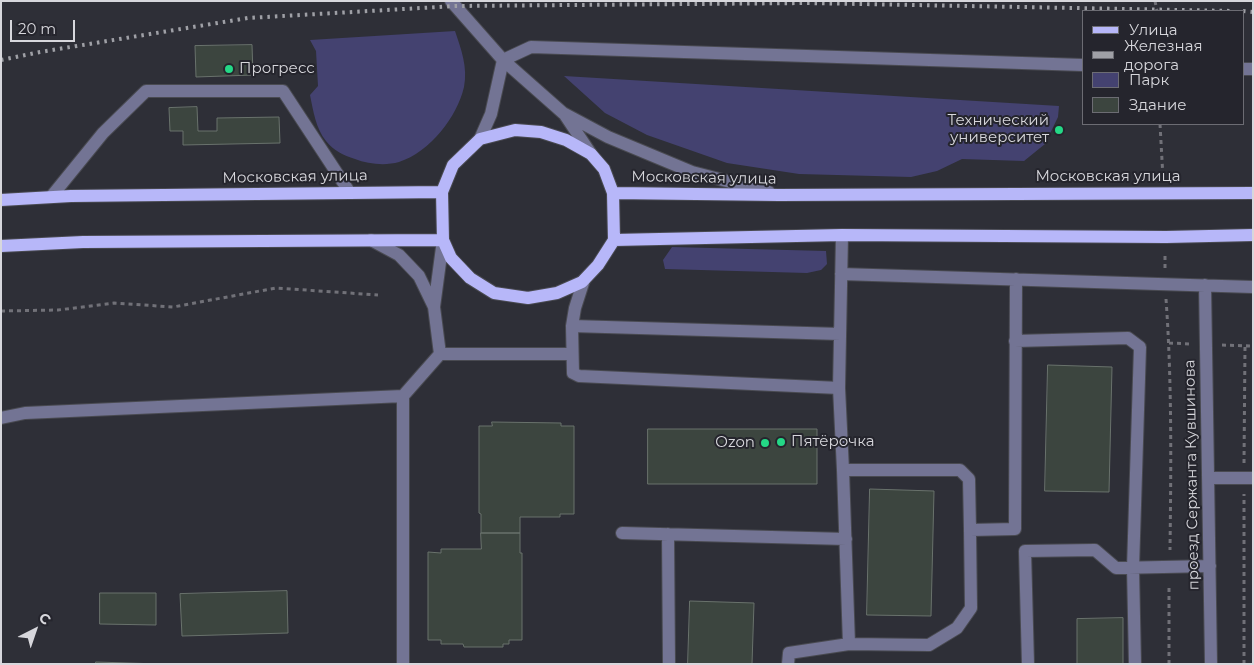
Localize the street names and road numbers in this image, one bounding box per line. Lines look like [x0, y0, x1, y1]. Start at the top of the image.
street label: Московская улица [222, 167, 368, 187]
street label: Московская улица [631, 168, 777, 188]
street label: Московская улица [1035, 168, 1181, 186]
street label: проезд Сержанта Кувшинова [1181, 359, 1203, 591]

